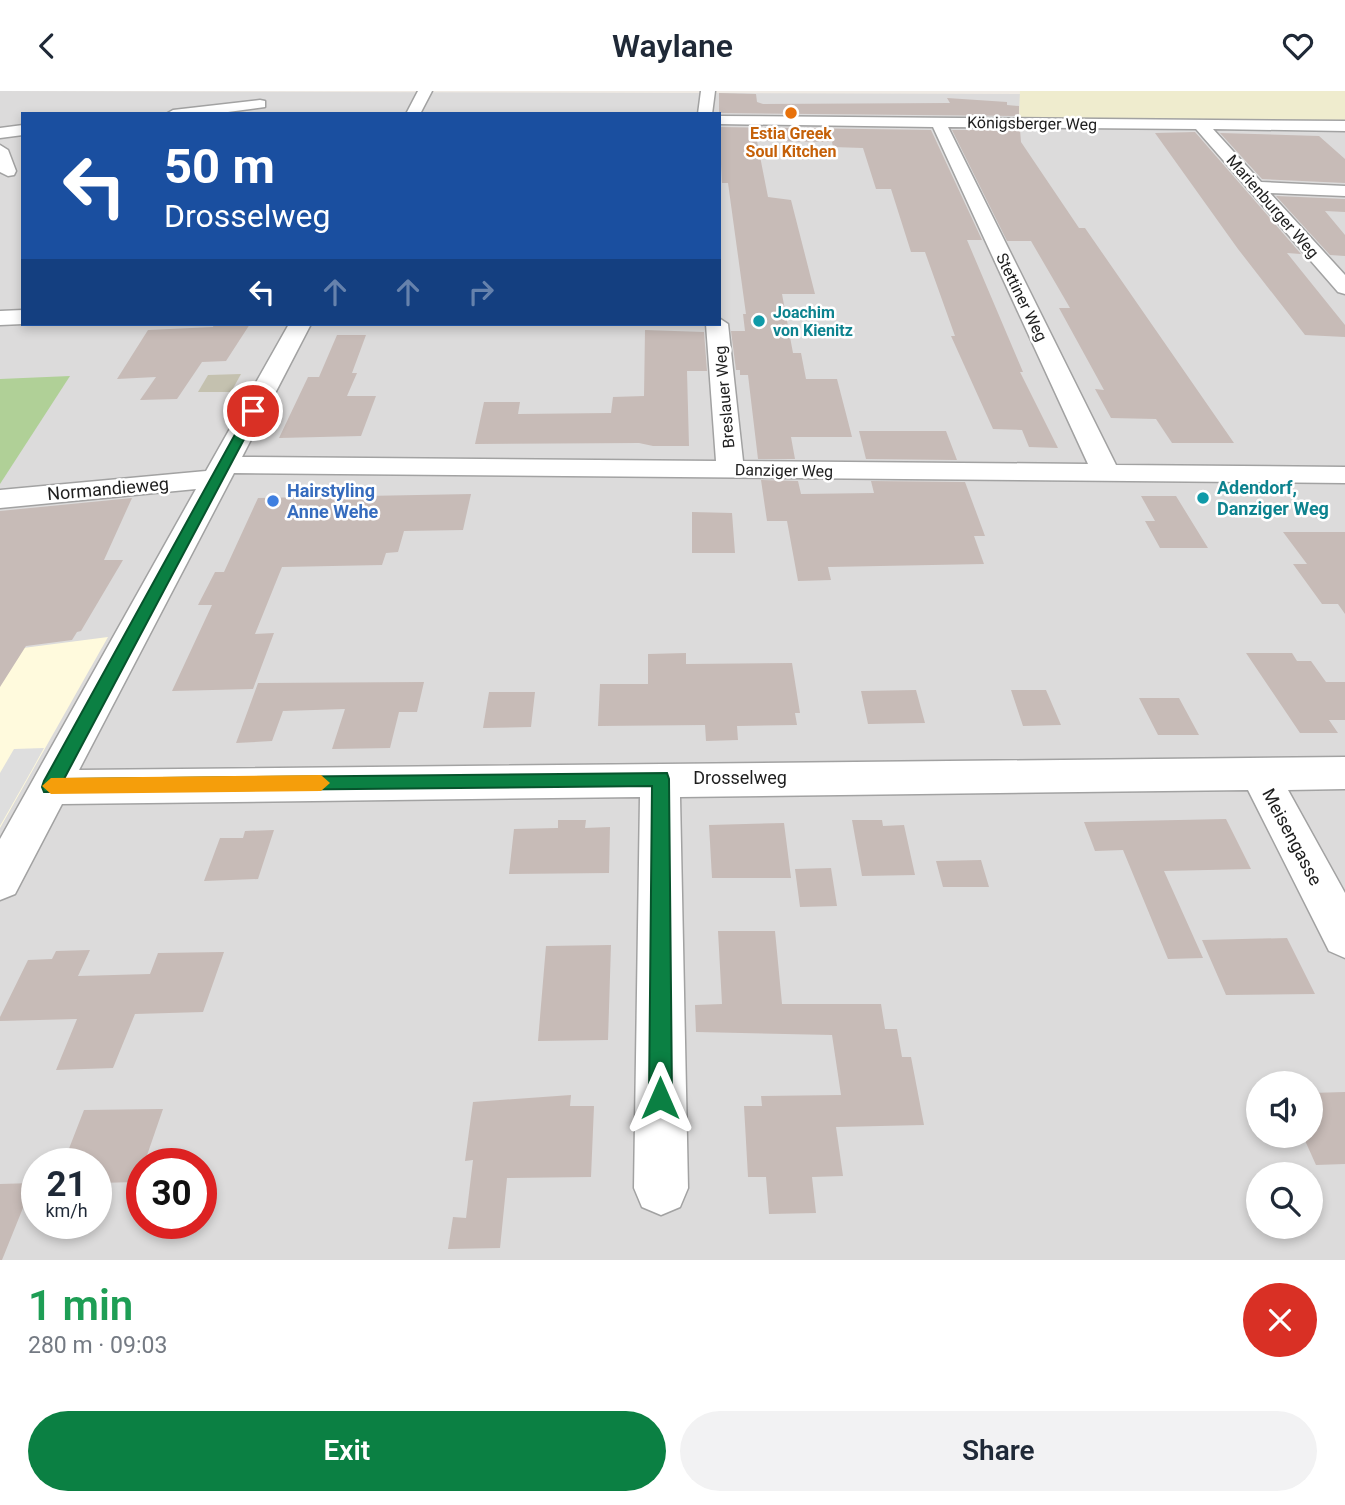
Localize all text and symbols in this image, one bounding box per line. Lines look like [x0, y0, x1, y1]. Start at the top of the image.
icon: back [28, 27, 66, 65]
text: Waylane [612, 27, 733, 65]
icon: heart [1279, 27, 1317, 65]
marker: Estia Greek Soul Kitchen [783, 105, 799, 121]
street label: Königsberger Weg [967, 113, 1097, 134]
place label: Estia Greek Soul Kitchen [746, 124, 836, 161]
text: 50 m [164, 138, 275, 195]
icon: left [49, 140, 140, 231]
street label: Marienburger Weg [1223, 151, 1323, 262]
text: Drosselweg [164, 197, 331, 235]
street label: Stettiner Weg [992, 250, 1051, 344]
icon: left [243, 273, 281, 311]
icon: ahead [316, 273, 354, 311]
icon: ahead [389, 273, 427, 311]
icon: right [462, 273, 500, 311]
place label: Joachim von Kienitz [773, 303, 853, 340]
marker: Joachim von Kienitz [751, 313, 767, 329]
street label: Breslauer Weg [711, 345, 738, 449]
pin [223, 381, 283, 441]
icon: arrive [234, 392, 272, 430]
street label: Danziger Weg [735, 460, 833, 481]
street label: Normandieweg [46, 473, 170, 504]
place label: Adendorf, Danziger Weg [1217, 477, 1329, 519]
place label: Hairstyling Anne Wehe [287, 480, 378, 522]
marker: Adendorf, Danziger Weg [1195, 490, 1211, 506]
marker: Hairstyling Anne Wehe [265, 493, 281, 509]
street label: Drosselweg [693, 767, 787, 788]
street label: Meisengasse [1258, 785, 1327, 889]
position arrow [623, 1061, 697, 1135]
map controls [1246, 1071, 1323, 1239]
button: sound [1246, 1071, 1323, 1148]
speed limit sign: 30 [126, 1148, 217, 1239]
button: search [1246, 1162, 1323, 1239]
text: 21 [46, 1164, 87, 1205]
text: km/h [45, 1200, 88, 1221]
text: 1 min [28, 1281, 133, 1330]
button: close [1243, 1283, 1317, 1357]
text: 280 m · 09:03 [28, 1332, 167, 1359]
button: Exit [28, 1411, 666, 1491]
button: Share [680, 1411, 1317, 1491]

